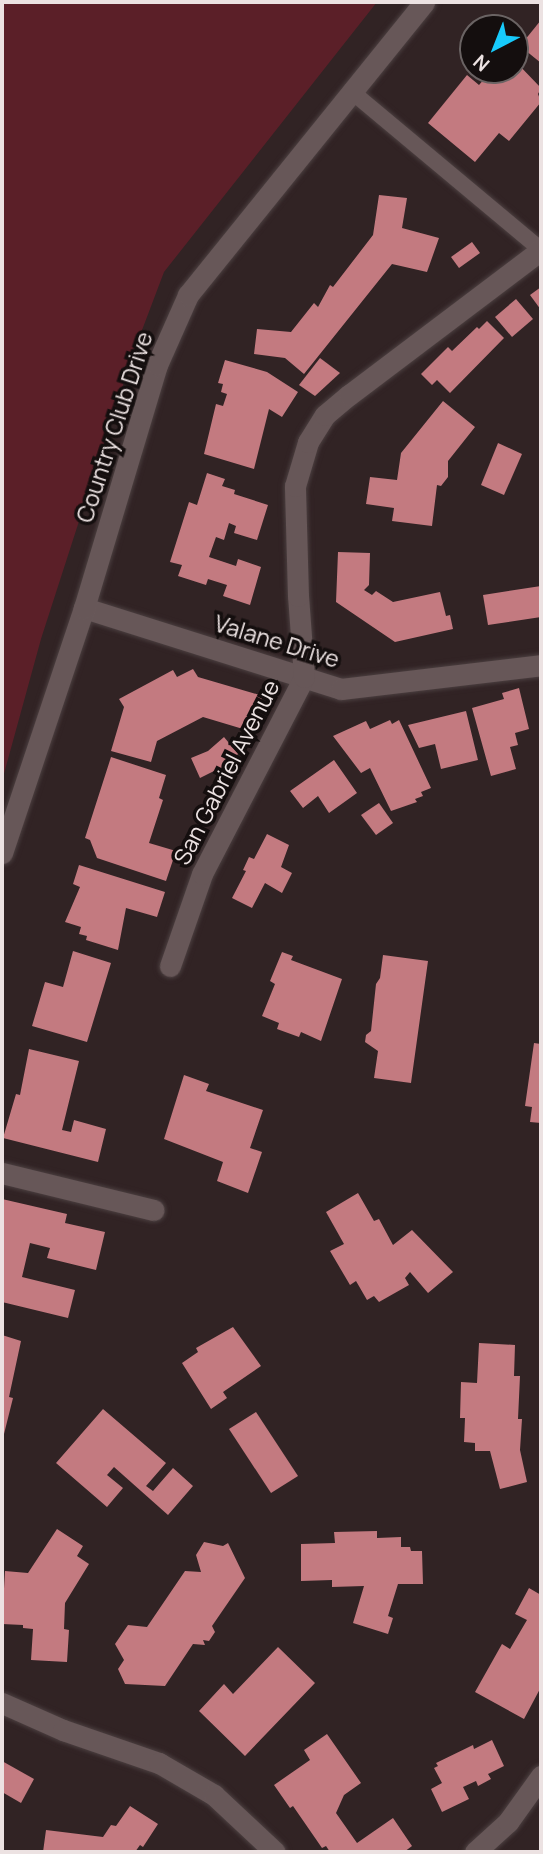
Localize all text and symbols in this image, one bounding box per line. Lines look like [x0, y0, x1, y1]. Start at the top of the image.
north arrow [459, 14, 529, 84]
text: N [468, 49, 495, 77]
street label: Country Club Drive [70, 328, 158, 526]
street label: Valane Drive [211, 609, 343, 673]
street label: San Gabriel Avenue [167, 675, 285, 869]

